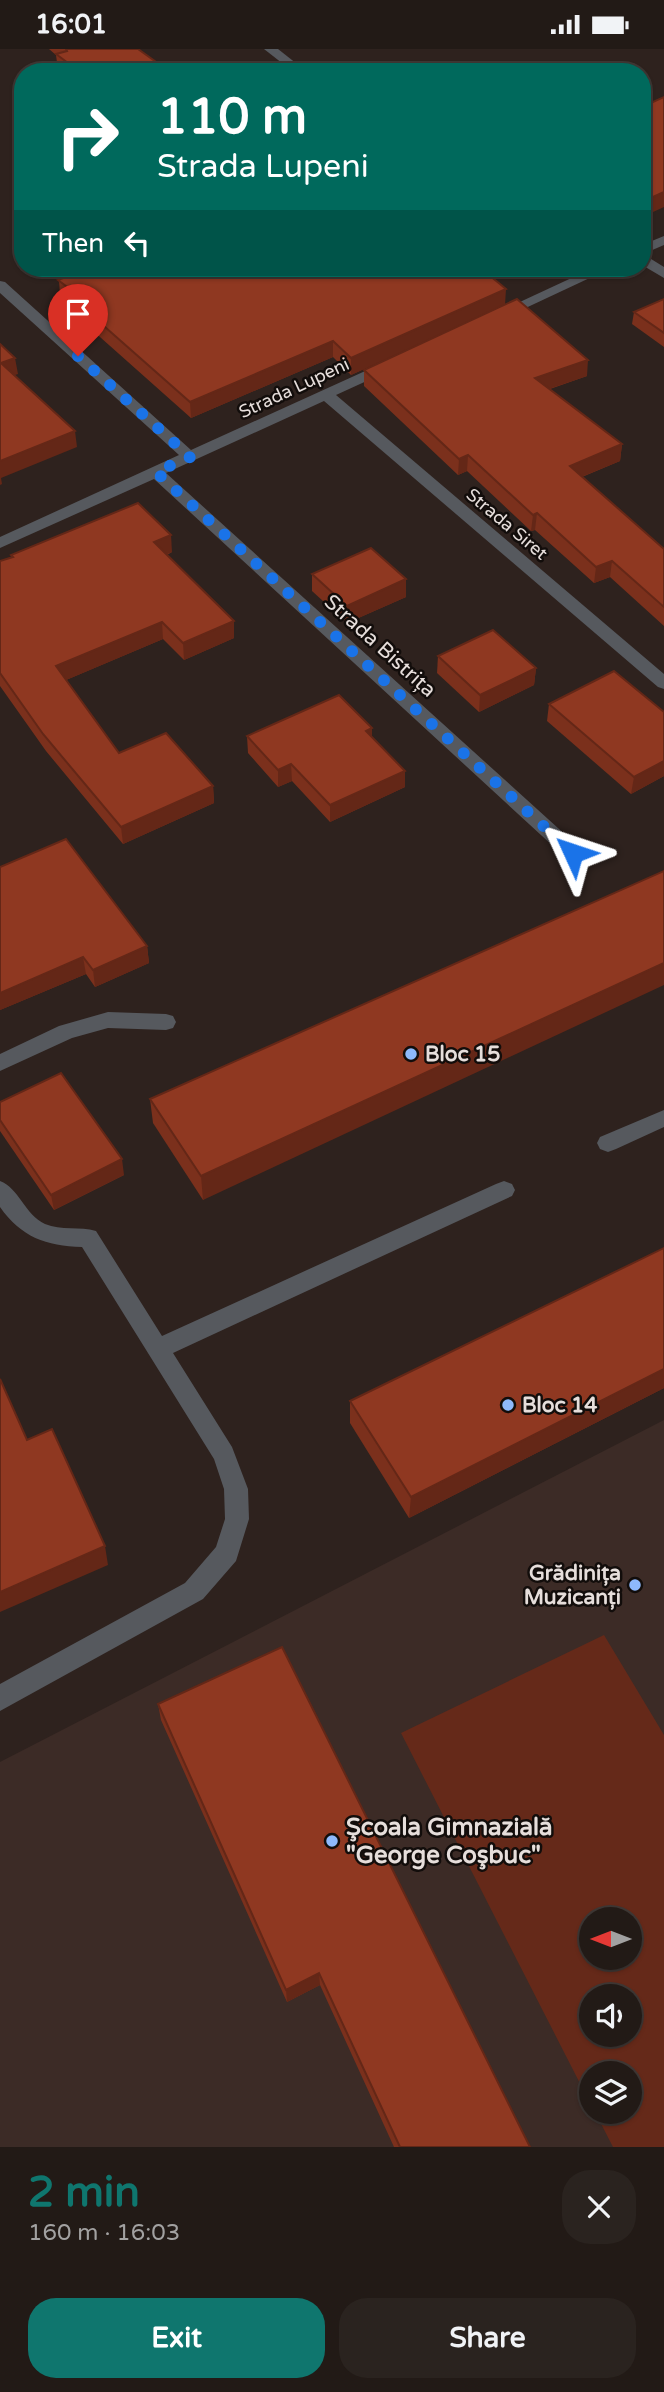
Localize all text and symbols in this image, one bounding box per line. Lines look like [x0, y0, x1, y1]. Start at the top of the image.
text: 16:01 [35, 9, 107, 40]
text: 110 m [157, 88, 307, 147]
icon: right [42, 91, 133, 182]
text: Strada Lupeni [157, 148, 369, 186]
icon: left [118, 224, 156, 262]
text: Then [42, 228, 104, 259]
pin [48, 284, 108, 356]
icon: arrive [59, 295, 97, 333]
street label: Strada Lupeni [235, 353, 353, 423]
street label: Strada Siret [462, 483, 552, 565]
street label: Strada Bistrița [319, 589, 441, 703]
position arrow [536, 816, 610, 890]
place label: Bloc 15 [425, 1042, 500, 1067]
marker: Bloc 15 [403, 1046, 419, 1062]
place label: Bloc 14 [522, 1393, 597, 1418]
marker: Bloc 14 [500, 1397, 516, 1413]
place label: Grădinița Muzicanți [524, 1561, 621, 1610]
marker: Grădinița Muzicanți [627, 1577, 643, 1593]
place label: Şcoala Gimnazială "George Coşbuc" [346, 1813, 552, 1870]
marker: Şcoala Gimnazială "George Coşbuc" [324, 1833, 340, 1849]
north arrow [579, 1907, 642, 1971]
map controls [579, 1907, 642, 2124]
button: sound [579, 1984, 642, 2047]
button: layers [579, 2061, 642, 2124]
text: 2 min [28, 2167, 140, 2218]
button: close [562, 2170, 636, 2244]
text: 160 m · 16:03 [28, 2219, 180, 2247]
button: Exit [28, 2298, 325, 2378]
button: Share [339, 2298, 636, 2378]

